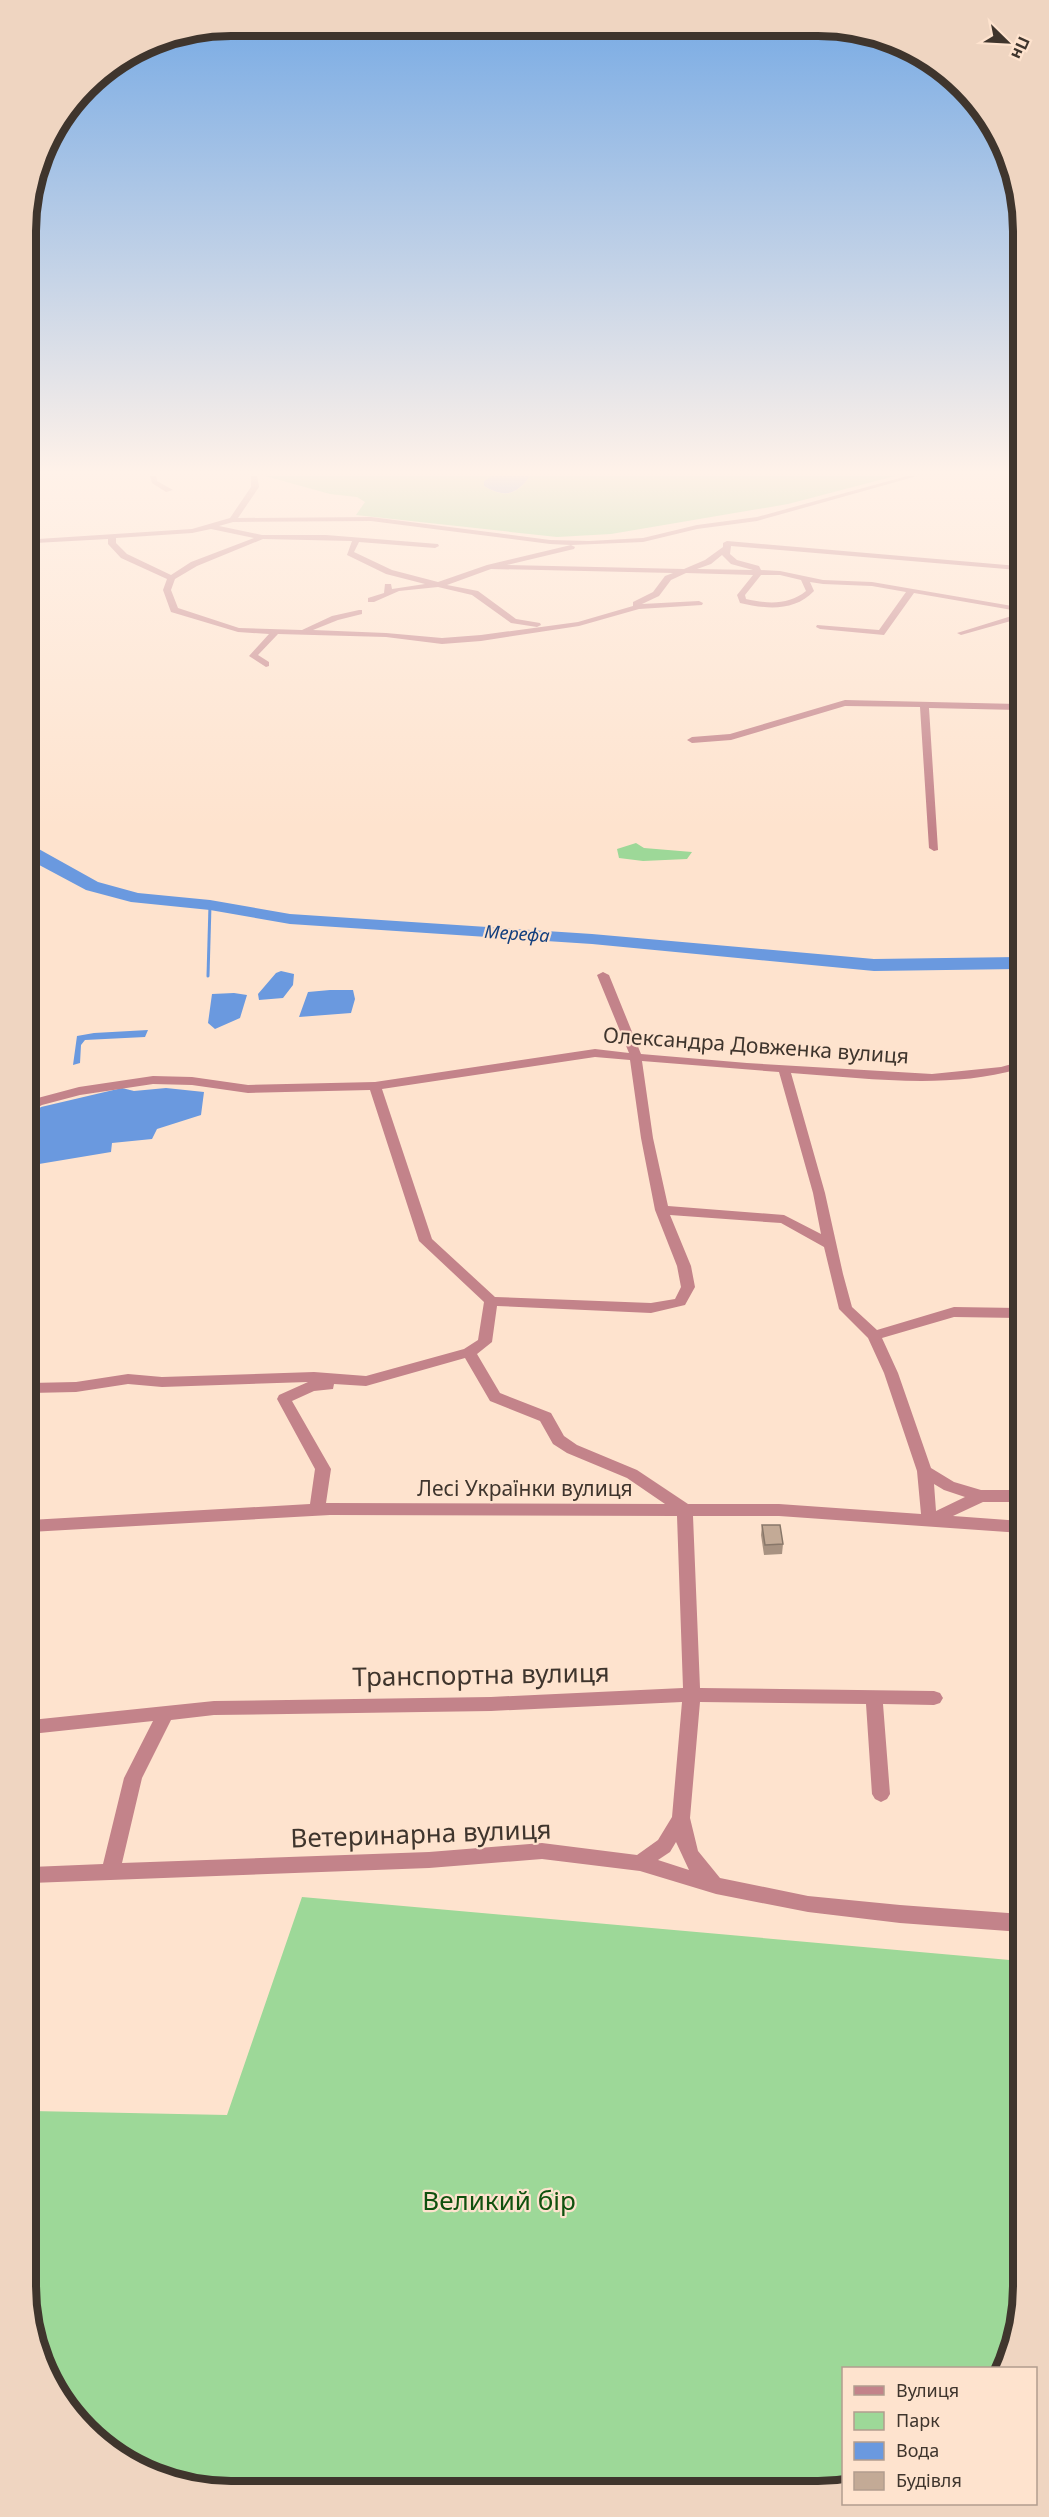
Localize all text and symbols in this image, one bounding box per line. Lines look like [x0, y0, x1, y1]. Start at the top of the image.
north arrow [977, 12, 1037, 72]
text: Пн [1006, 33, 1035, 63]
water label: Мерефа [484, 919, 550, 947]
street label: Олександра Довженка вулиця [602, 1020, 910, 1070]
street label: Лесі Українки вулиця [417, 1474, 633, 1502]
street label: Транспортна вулиця [352, 1654, 610, 1694]
street label: Ветеринарна вулиця [290, 1810, 552, 1856]
park label: Великий бір [422, 2182, 576, 2218]
legend [842, 2367, 1037, 2505]
text: Вулиця [896, 2378, 959, 2402]
text: Парк [896, 2408, 940, 2432]
text: Вода [896, 2438, 939, 2462]
text: Будівля [896, 2468, 962, 2492]

